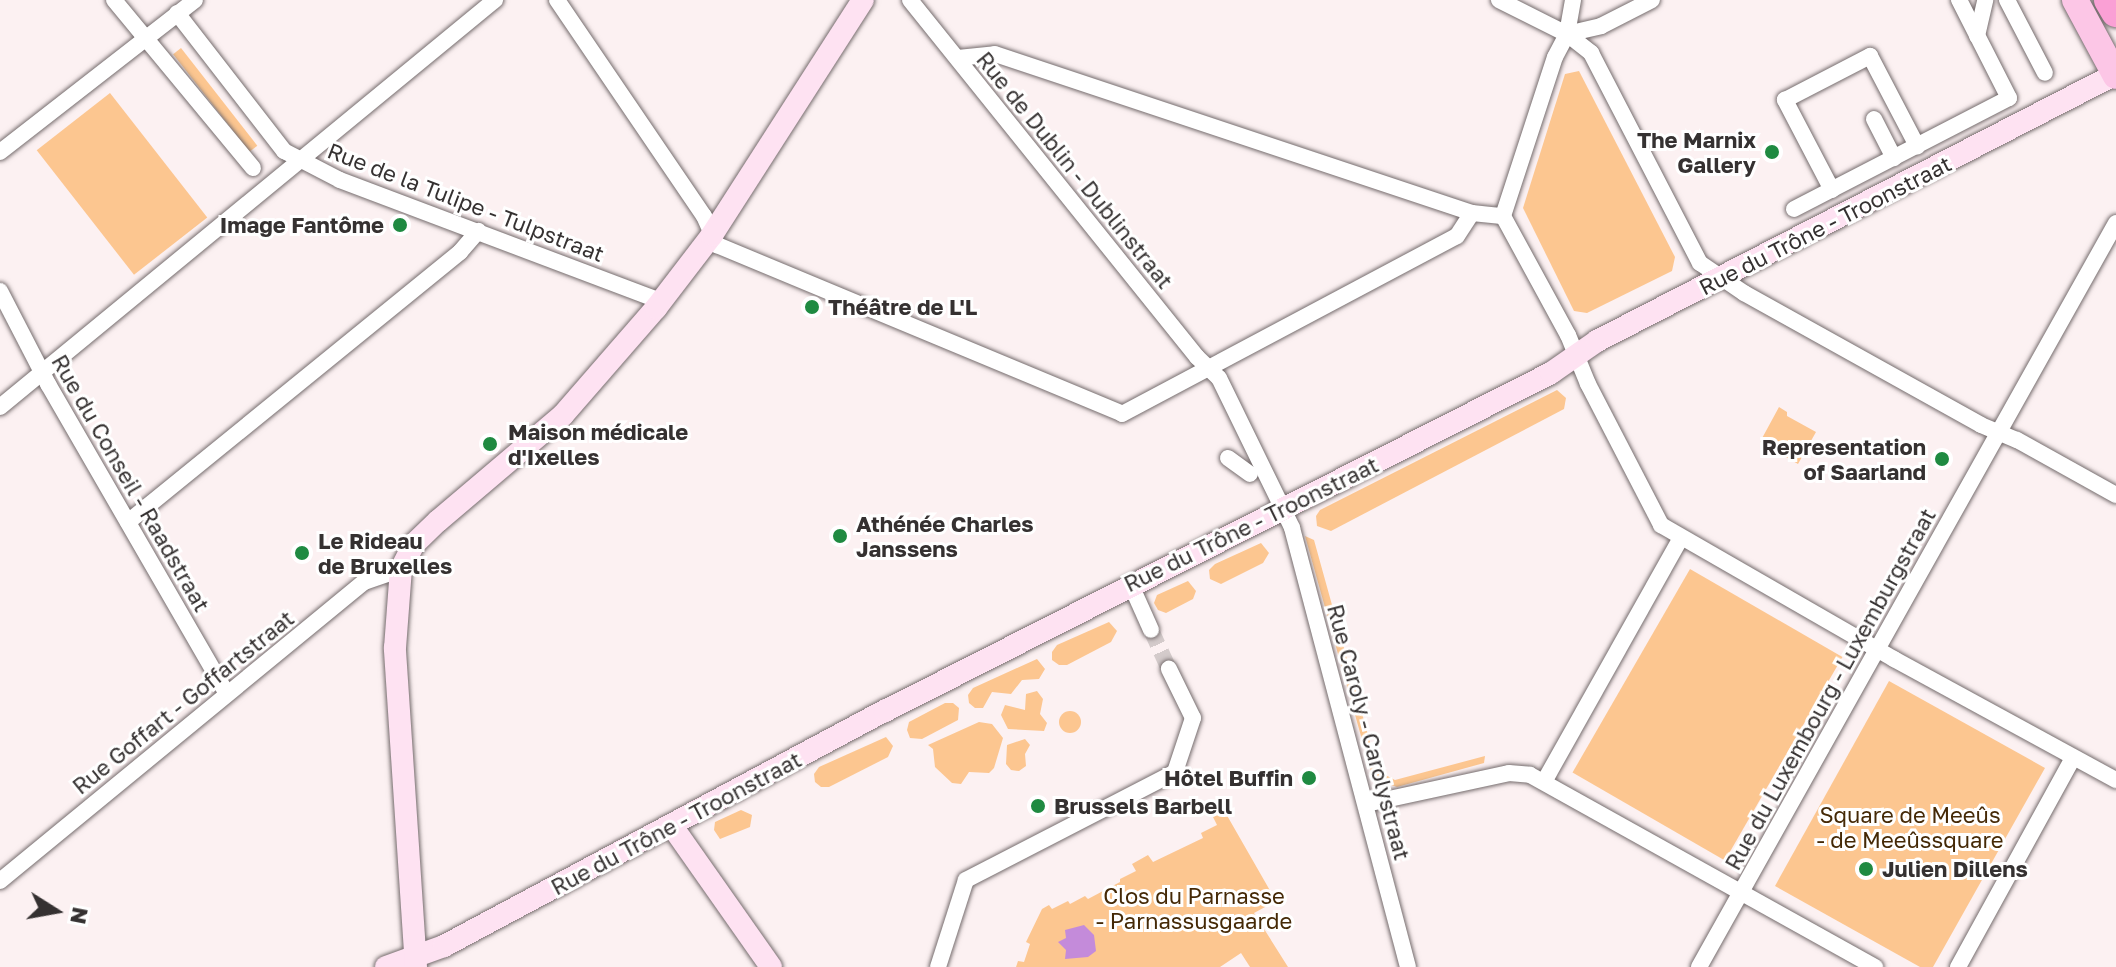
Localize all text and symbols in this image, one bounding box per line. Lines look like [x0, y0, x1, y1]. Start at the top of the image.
street label: Rue de Dublin - Dublinstraat [971, 46, 1179, 294]
place label: The Marnix Gallery [1637, 126, 1756, 178]
street label: Rue de la Tulipe - Tulpstraat [324, 137, 608, 267]
marker: The Marnix Gallery [1763, 143, 1781, 161]
street label: Rue du Trône - Troonstraat [1694, 150, 1956, 300]
place label: Image Fantôme [220, 212, 384, 238]
marker: Image Fantôme [391, 216, 409, 234]
place label: Théâtre de L'L [828, 294, 977, 320]
marker: Théâtre de L'L [803, 298, 821, 316]
street label: Rue du Conseil - Raadstraat [47, 350, 215, 616]
place label: Maison médicale d'Ixelles [508, 418, 688, 470]
marker: Maison médicale d'Ixelles [479, 433, 501, 455]
place label: Representation of Saarland [1762, 433, 1926, 484]
marker: Representation of Saarland [1933, 450, 1951, 468]
street label: Rue du Trône - Troonstraat [1120, 451, 1382, 597]
street label: Rue du Luxembourg - Luxemburgstraat [1719, 504, 1941, 874]
place label: Athénée Charles Janssens [856, 510, 1034, 562]
place label: Le Rideau de Bruxelles [318, 527, 452, 578]
marker: Athénée Charles Janssens [831, 527, 849, 545]
marker: Le Rideau de Bruxelles [293, 544, 311, 562]
street label: Rue Caroly - Carolystraat [1322, 601, 1416, 863]
street label: Rue Goffart - Goffartstraat [67, 605, 299, 799]
street label: Rue du Trône - Troonstraat [546, 746, 806, 900]
place label: Hôtel Buffin [1164, 765, 1293, 791]
marker: Hôtel Buffin [1300, 769, 1318, 787]
place label: Brussels Barbell [1054, 793, 1232, 819]
marker: Brussels Barbell [1029, 797, 1047, 815]
park label: Square de Meeûs - de Meeûssquare [1816, 801, 2004, 852]
place label: Julien Dillens [1882, 856, 2028, 882]
marker: Julien Dillens [1857, 860, 1875, 878]
north arrow [16, 871, 96, 951]
park label: Clos du Parnasse - Parnassusgaarde [1096, 882, 1292, 934]
text: N [65, 905, 95, 926]

